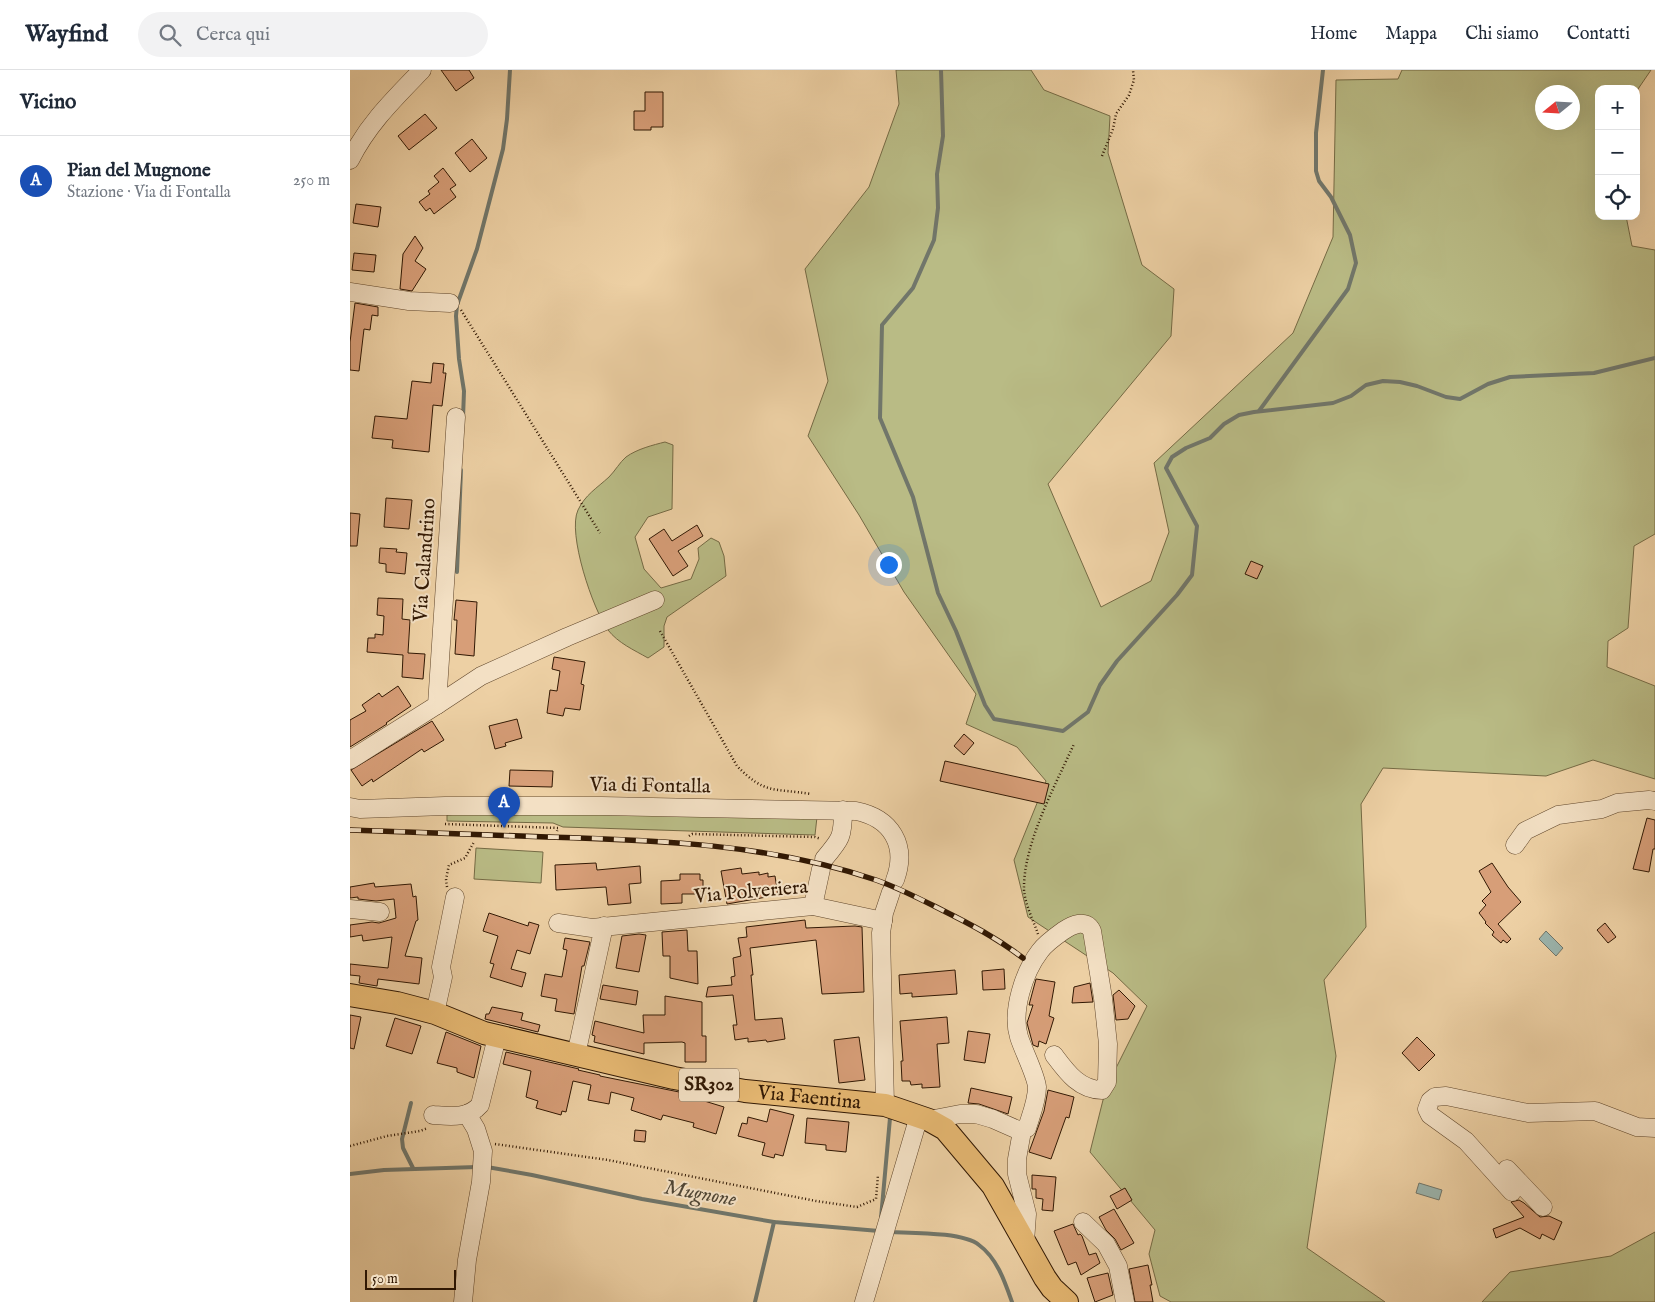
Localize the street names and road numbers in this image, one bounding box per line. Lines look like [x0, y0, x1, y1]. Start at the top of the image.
street label: Via Calandrino [408, 497, 442, 624]
street label: Via di Fontalla [588, 772, 711, 800]
street label: Via Polveriera [692, 875, 809, 910]
road number: SR302 [679, 1068, 739, 1102]
street label: Via Faentina [755, 1080, 863, 1115]

